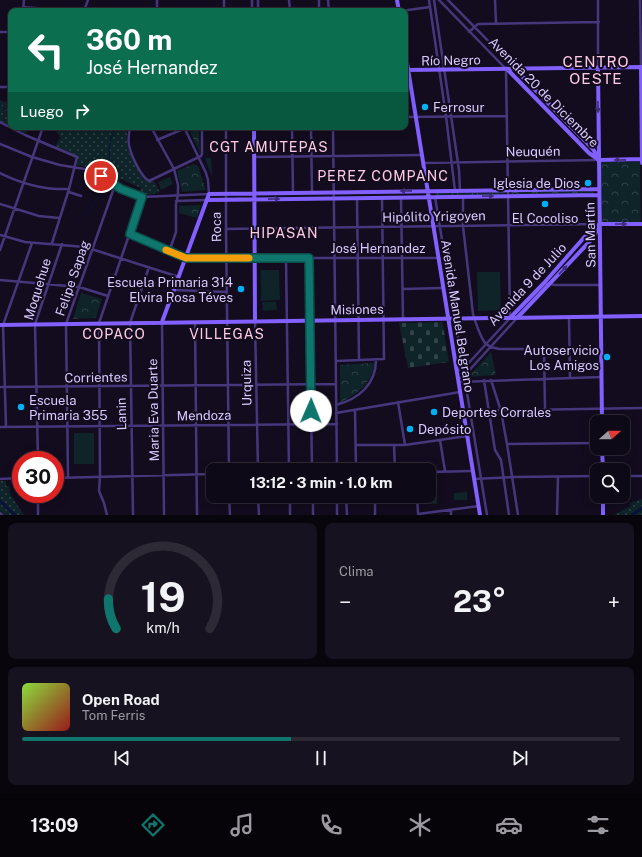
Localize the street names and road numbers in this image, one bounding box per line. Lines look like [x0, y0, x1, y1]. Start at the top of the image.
street label: Avenida 20 de Diciembre [486, 34, 602, 150]
street label: Río Negro [421, 52, 481, 69]
street label: Neuquén [505, 144, 561, 159]
street label: San Martín [582, 202, 599, 268]
street label: Hipólito Yrigoyen [382, 208, 486, 225]
street label: Roca [209, 212, 224, 242]
street label: Felipe Sapag [53, 238, 92, 318]
street label: Avenida Manuel Belgrano [438, 239, 477, 394]
street label: Avenida 9 de Julio [485, 240, 570, 329]
street label: José Hernandez [330, 241, 426, 256]
street label: Moquehue [21, 256, 54, 322]
street label: Misiones [330, 302, 384, 317]
street label: Maria Eva Duarte [145, 358, 162, 462]
street label: Urquiza [239, 360, 254, 406]
street label: Corrientes [64, 369, 128, 386]
street label: Lanin [114, 397, 129, 431]
street label: Mendoza [177, 408, 232, 423]

